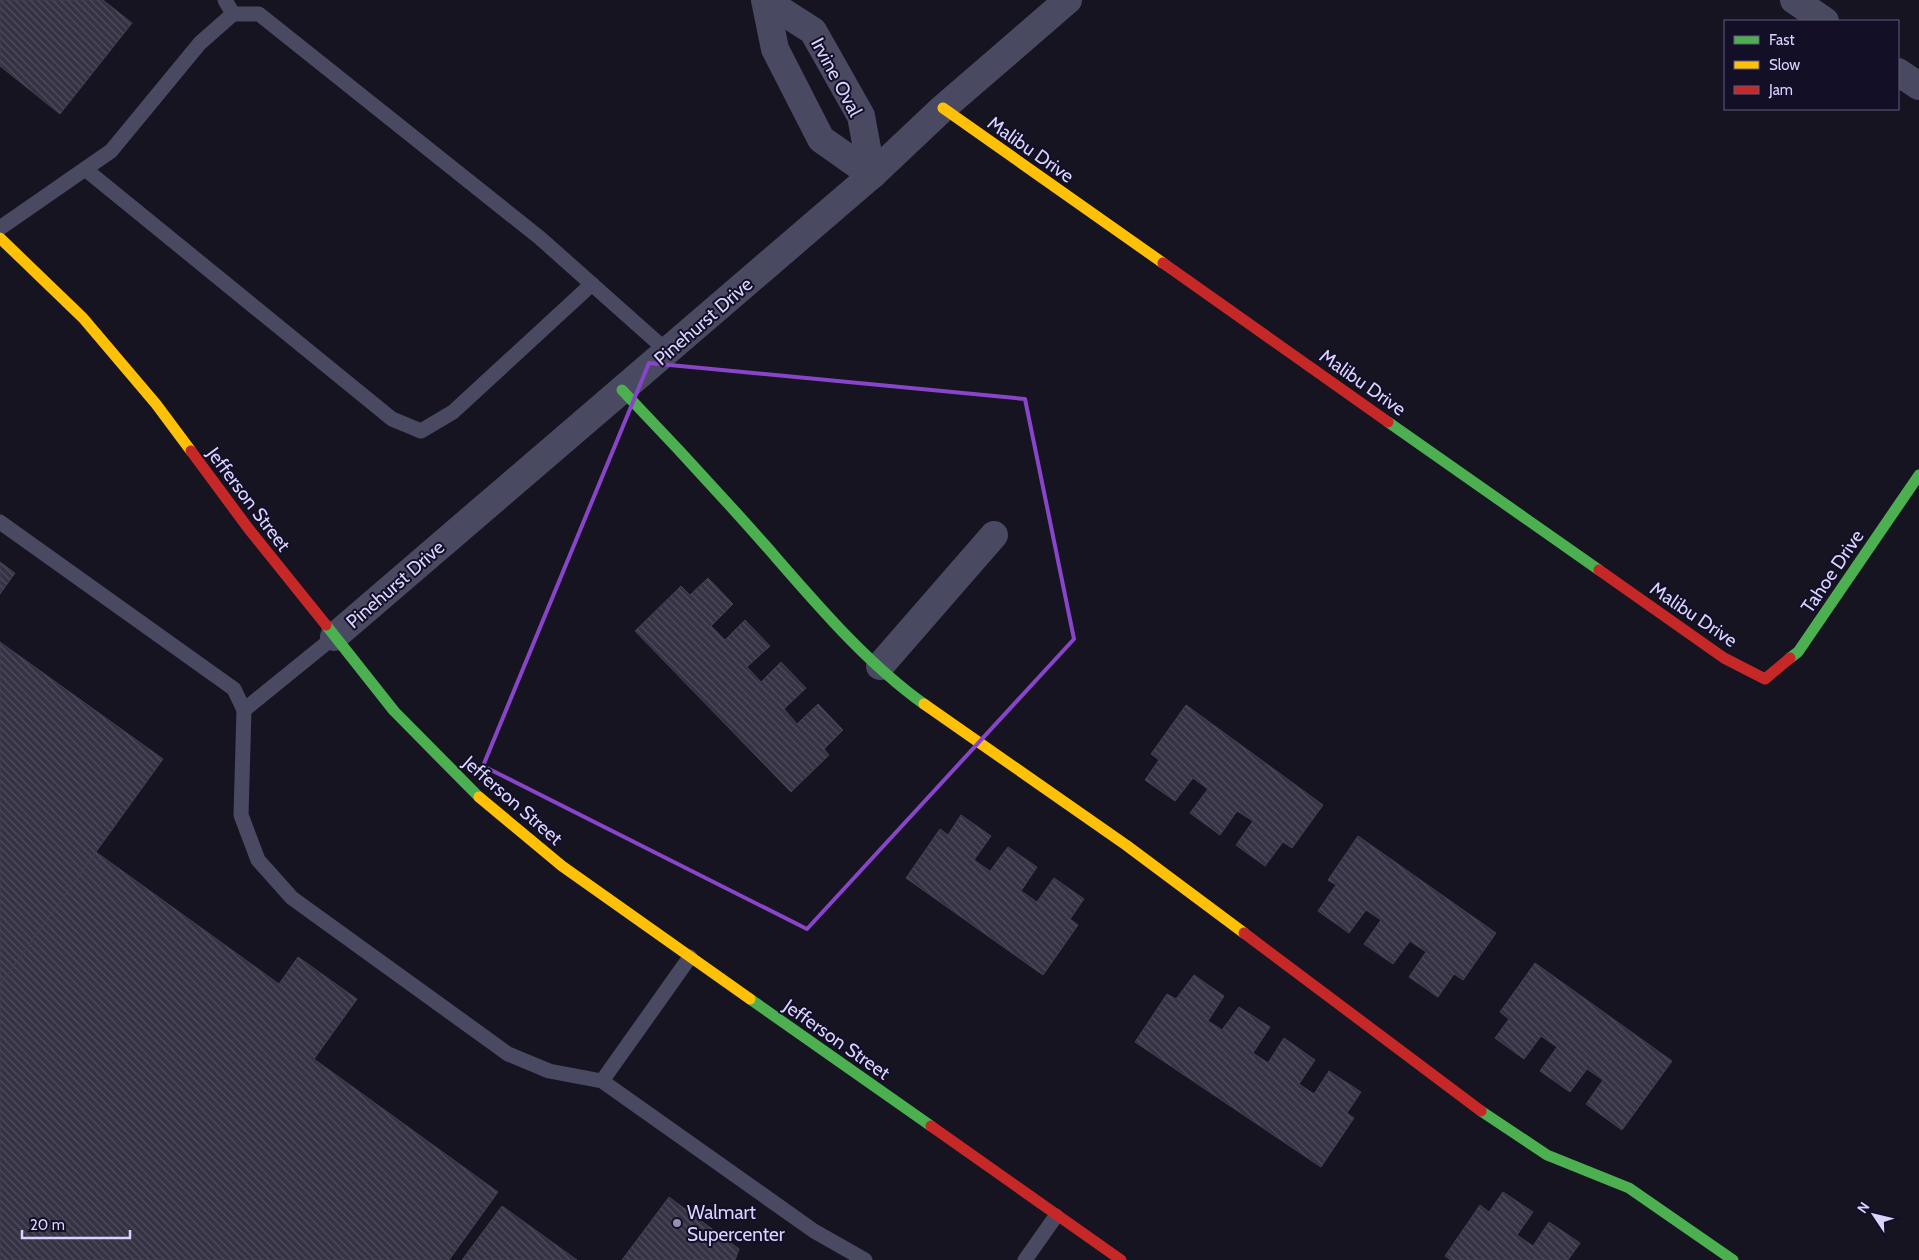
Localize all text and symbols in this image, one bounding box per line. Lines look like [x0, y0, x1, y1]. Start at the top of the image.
legend [1724, 20, 1899, 110]
text: Fast [1769, 31, 1794, 49]
street label: Irvine Oval [806, 34, 867, 121]
text: Slow [1769, 56, 1800, 74]
text: Jam [1768, 81, 1793, 99]
street label: Malibu Drive [983, 111, 1079, 188]
street label: Pinehurst Drive [650, 272, 757, 370]
street label: Malibu Drive [1315, 344, 1411, 421]
street label: Jefferson Street [201, 442, 296, 556]
street label: Tahoe Drive [1796, 525, 1869, 617]
street label: Pinehurst Drive [342, 535, 449, 633]
street label: Malibu Drive [1646, 577, 1742, 652]
street label: Jefferson Street [457, 750, 568, 850]
street label: Jefferson Street [778, 994, 895, 1085]
north arrow [1849, 1190, 1899, 1240]
text: N [1853, 1198, 1874, 1217]
place label: Walmart Supercenter [687, 1201, 785, 1246]
scale bar [22, 1208, 130, 1240]
text: 20 m [30, 1216, 65, 1234]
marker: Walmart Supercenter [671, 1217, 683, 1229]

